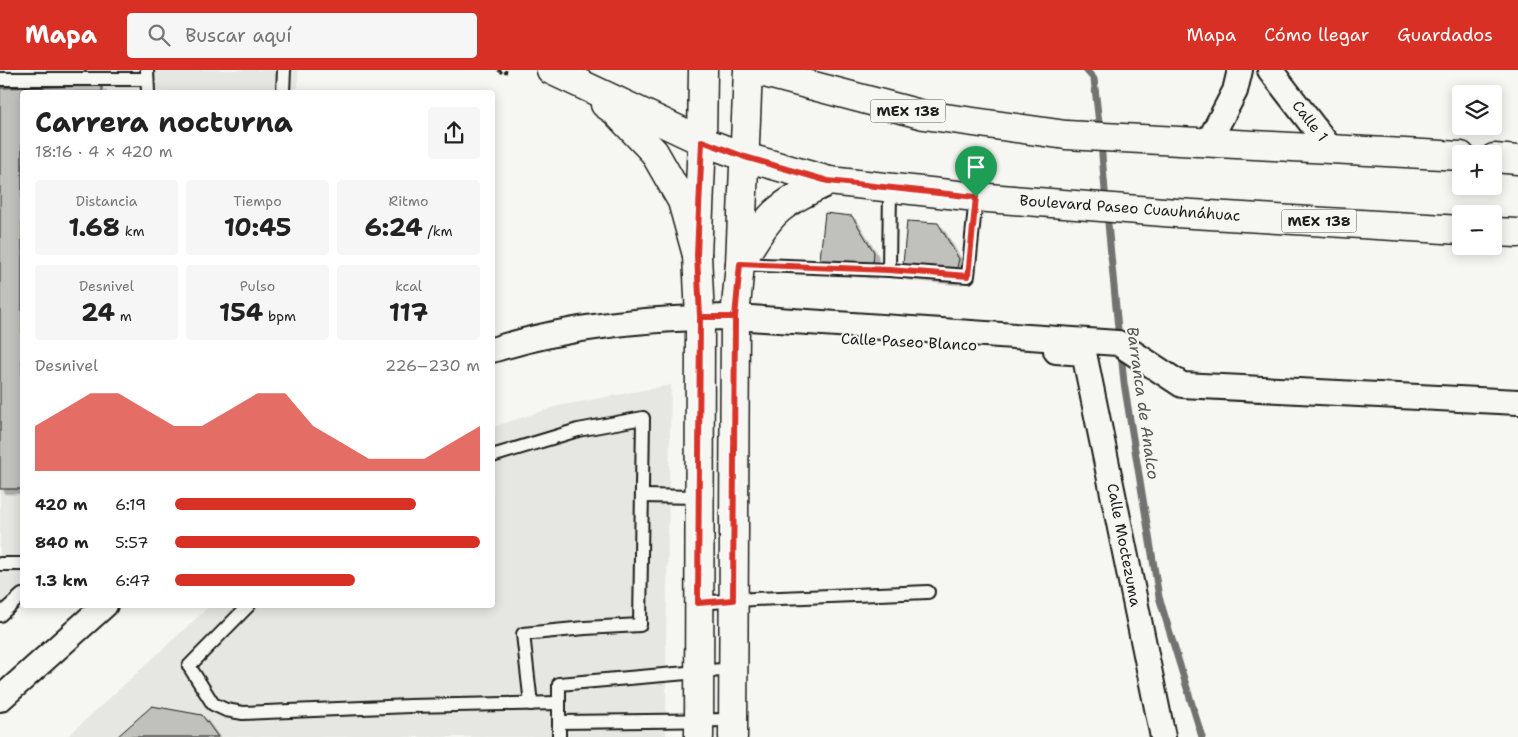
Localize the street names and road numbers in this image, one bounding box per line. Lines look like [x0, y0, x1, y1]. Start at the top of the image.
street label: Calle 1 [1288, 96, 1332, 146]
road number: MEX 138 [870, 99, 946, 122]
street label: Boulevard Paseo Cuauhnáhuac [1019, 190, 1241, 226]
road number: MEX 138 [1282, 210, 1356, 232]
street label: Calle Paseo Blanco [840, 328, 978, 356]
street label: Calle Moctezuma [1102, 482, 1146, 609]

